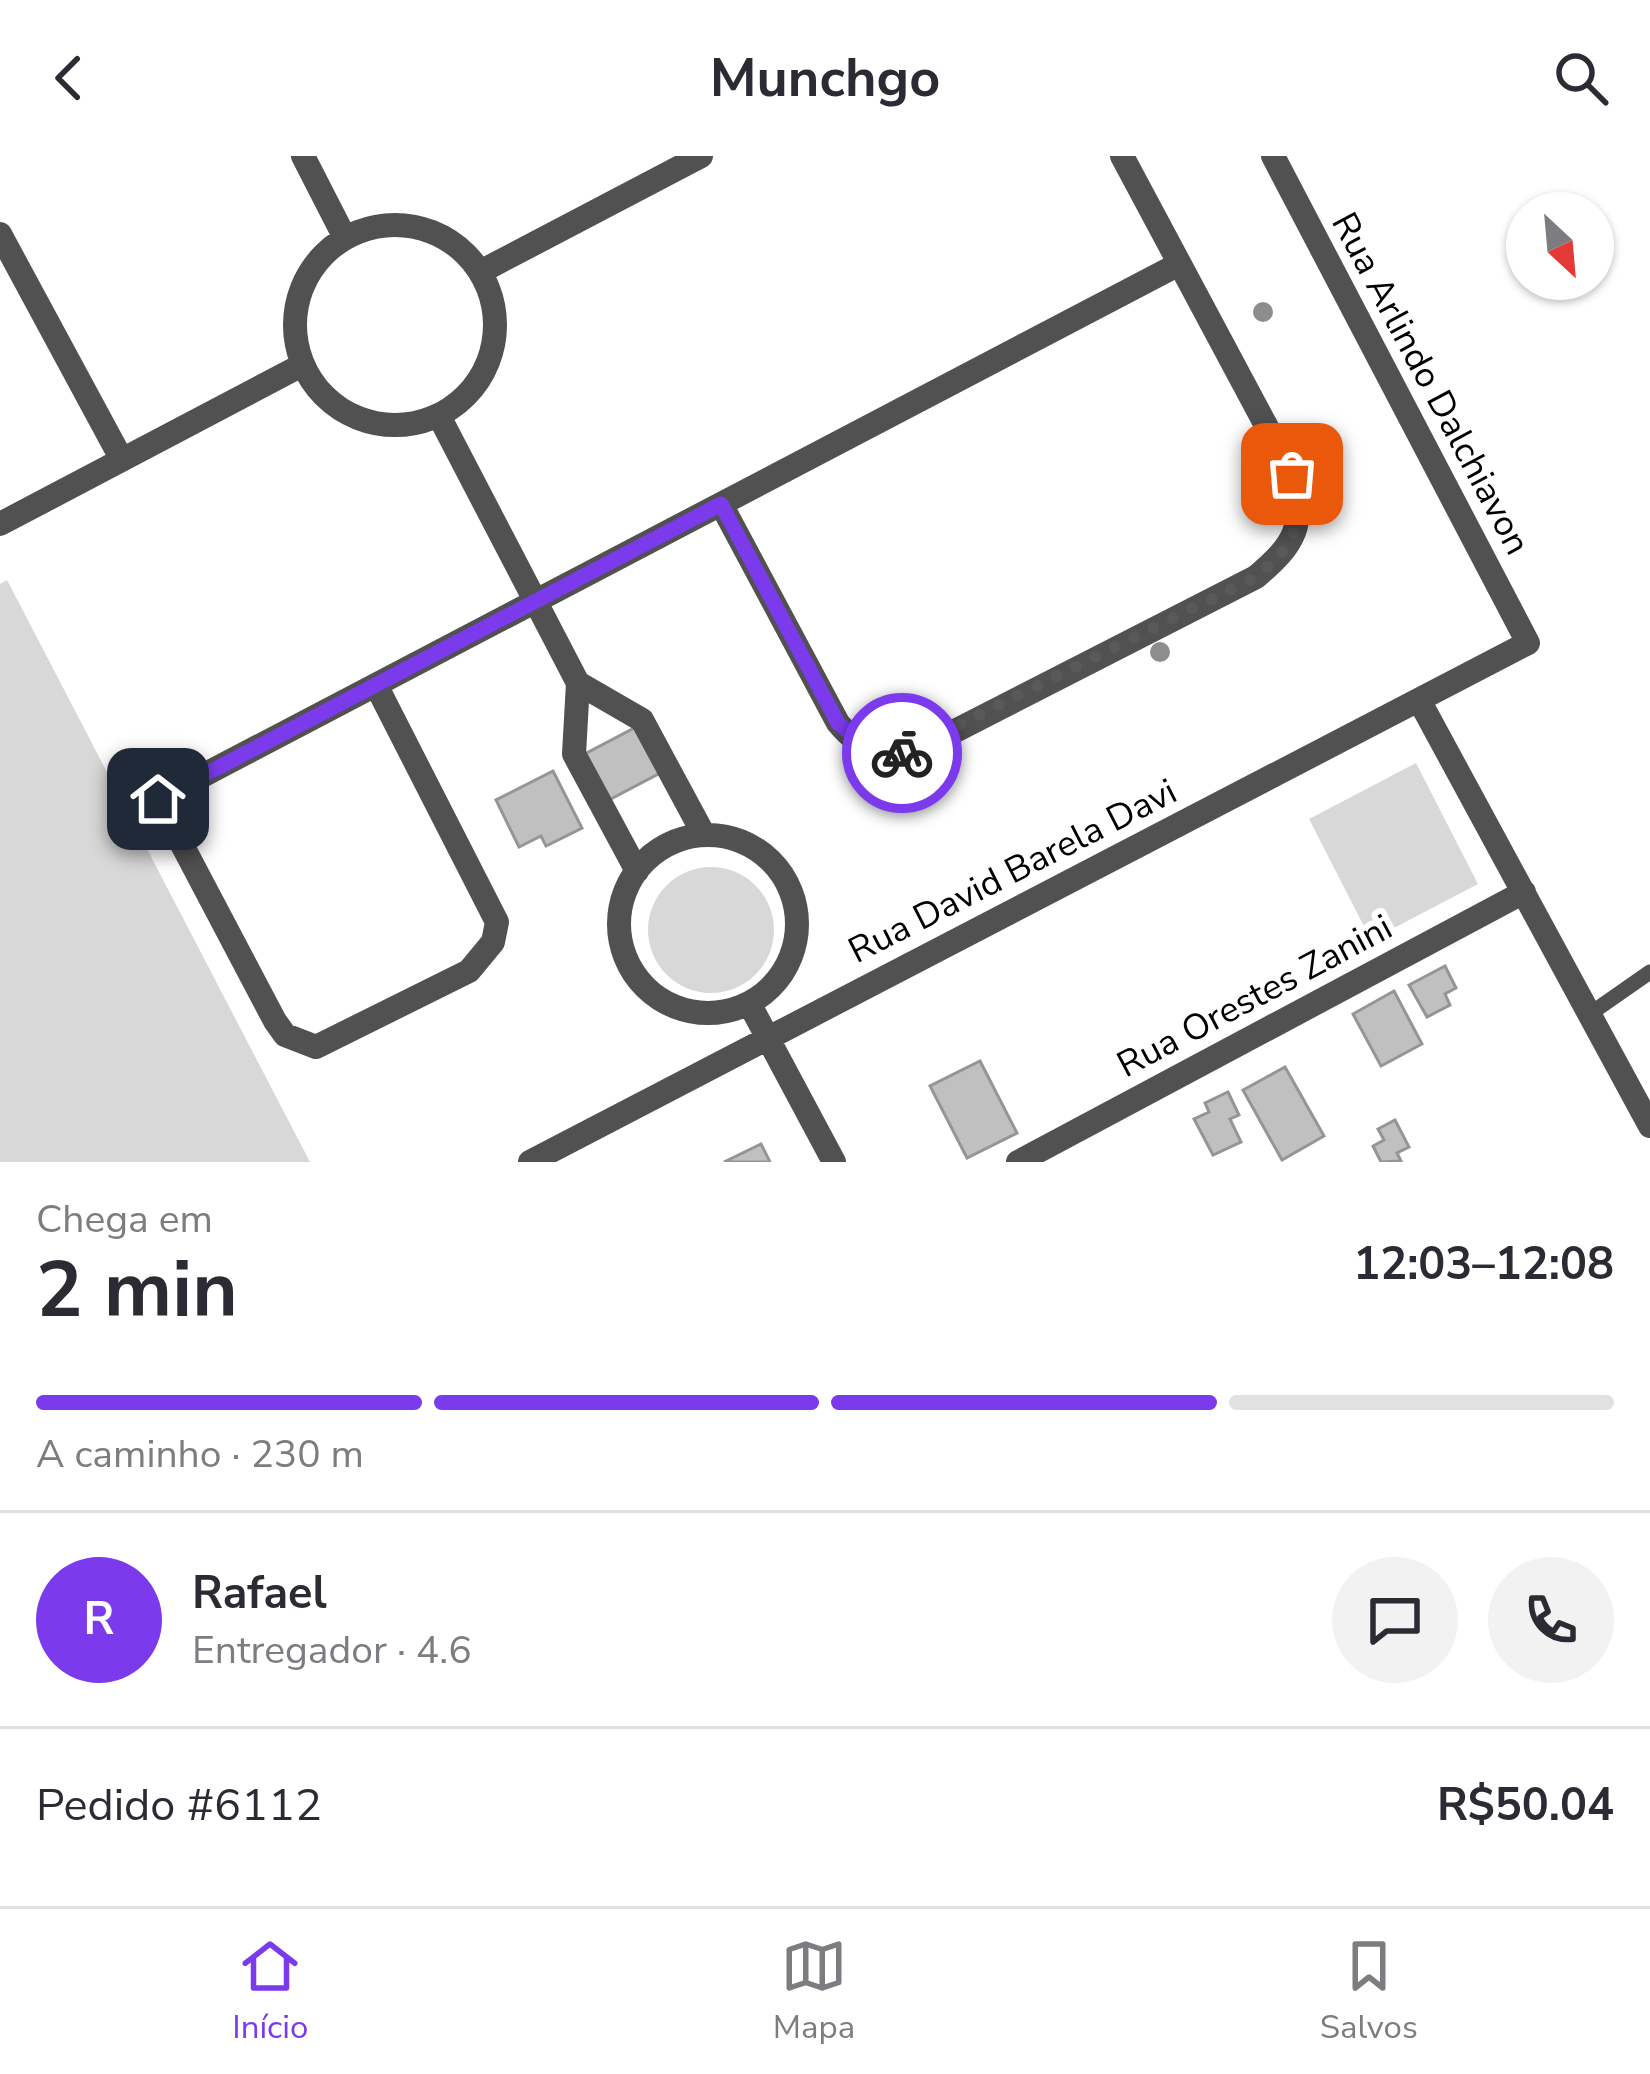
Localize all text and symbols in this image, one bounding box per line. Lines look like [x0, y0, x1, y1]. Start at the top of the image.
text: Munchgo [710, 41, 940, 115]
icon: back [36, 45, 102, 111]
icon: search [1548, 45, 1614, 111]
north arrow [1506, 192, 1614, 300]
map controls [1506, 192, 1614, 300]
street label: Rua Arlindo Dalchiavon [1320, 204, 1542, 563]
pin [1241, 423, 1343, 525]
icon: bag [1259, 441, 1325, 507]
courier [842, 693, 962, 813]
icon: bike [869, 720, 935, 786]
pin [107, 748, 209, 850]
icon: home [125, 766, 191, 832]
street label: Rua David Barela Davi [840, 767, 1185, 975]
street label: Rua Orestes Zanini [1109, 903, 1401, 1090]
text: Chega em [36, 1193, 213, 1246]
text: 12:03–12:08 [1353, 1234, 1614, 1295]
text: 2 min [36, 1237, 238, 1344]
text: A caminho · 230 m [36, 1428, 364, 1481]
button: chat [1332, 1557, 1458, 1683]
button: phone [1488, 1557, 1614, 1683]
text: Rafael [192, 1563, 327, 1624]
text: R [84, 1589, 114, 1650]
text: Entregador · 4.6 [192, 1624, 472, 1677]
text: Pedido #6112 [36, 1775, 322, 1836]
text: R$50.04 [1437, 1775, 1614, 1836]
tab: Início [232, 1933, 308, 2050]
tab: Mapa [773, 1933, 855, 2050]
tab: Salvos [1320, 1933, 1418, 2050]

